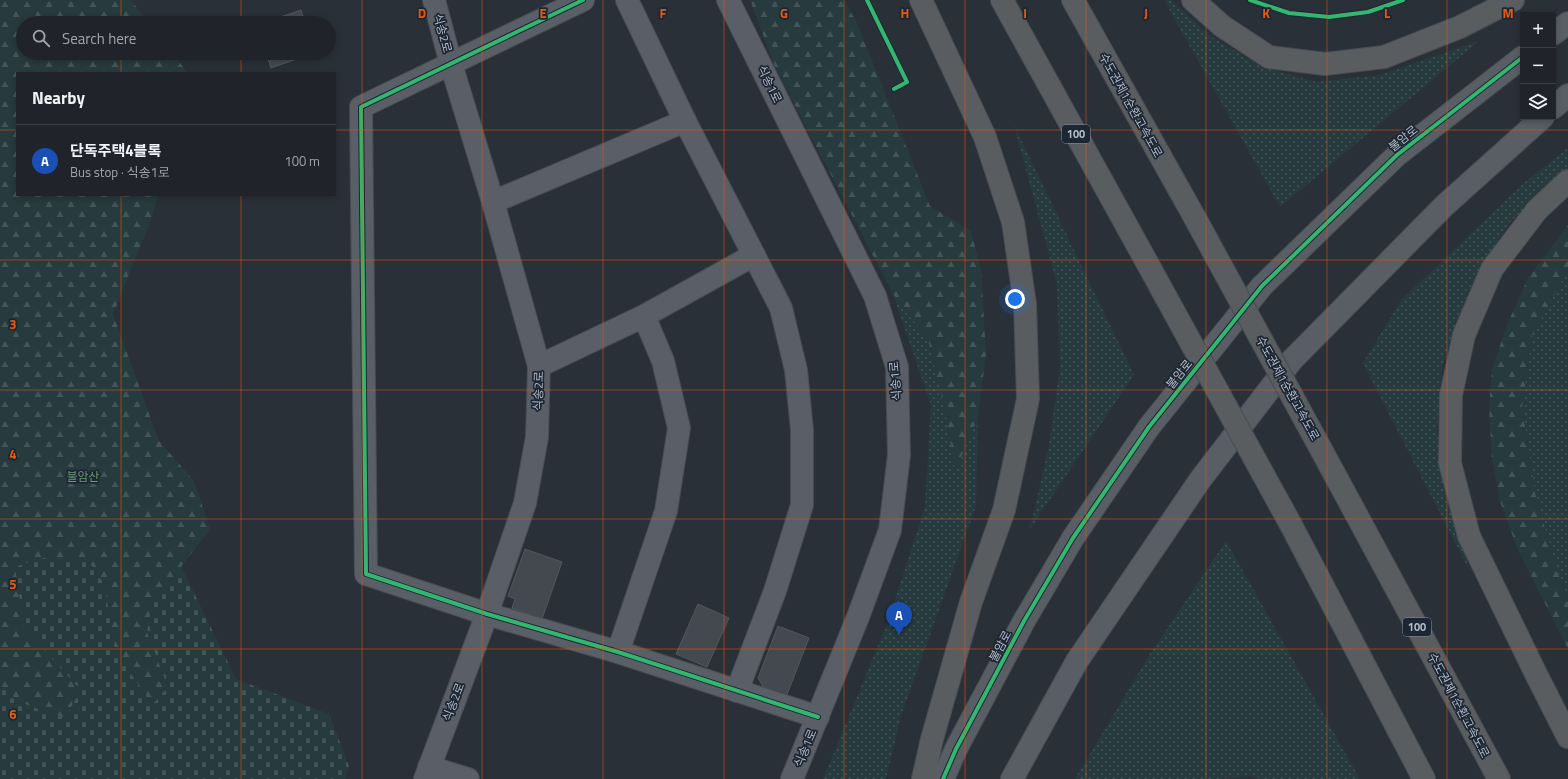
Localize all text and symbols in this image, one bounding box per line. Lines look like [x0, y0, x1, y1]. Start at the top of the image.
text: D [418, 3, 426, 23]
text: E [539, 3, 547, 23]
text: F [660, 3, 667, 23]
text: G [780, 3, 788, 23]
text: H [901, 3, 909, 23]
text: I [1023, 3, 1027, 23]
text: J [1144, 3, 1148, 23]
text: K [1262, 3, 1270, 23]
text: L [1384, 3, 1390, 23]
text: M [1502, 3, 1514, 23]
street label: 식송2로 [429, 11, 457, 55]
map controls [1520, 12, 1556, 120]
button: + [1520, 12, 1556, 48]
search box [16, 16, 336, 60]
icon: search [30, 27, 52, 49]
text: Search here [62, 27, 136, 50]
button: − [1520, 48, 1556, 84]
street label: 수도권제1순환고속도로 [1094, 49, 1168, 161]
street label: 식송1로 [753, 62, 787, 106]
button: layers [1520, 84, 1556, 120]
text: Nearby [32, 85, 85, 111]
street label: 불암로 [1384, 120, 1422, 156]
road number: 100 [1062, 125, 1090, 143]
text: 단독주택4블록 [70, 139, 161, 162]
text: A [41, 151, 49, 171]
text: 100 m [284, 151, 320, 171]
text: Bus stop · 식송1로 [70, 162, 170, 182]
your location [1005, 289, 1025, 309]
text: 3 [9, 314, 17, 334]
street label: 수도권제1순환고속도로 [1251, 332, 1325, 444]
street label: 불암로 [1161, 355, 1197, 393]
street label: 식송1로 [884, 360, 906, 402]
street label: 식송2로 [528, 371, 548, 411]
text: 4 [9, 444, 17, 464]
park label: 불암산 [66, 467, 100, 486]
text: 5 [9, 574, 17, 594]
pin: A [886, 602, 912, 635]
road number: 100 [1403, 618, 1431, 636]
street label: 불암로 [984, 627, 1016, 665]
street label: 수도권제1순환고속도로 [1423, 649, 1495, 761]
street label: 식송2로 [437, 680, 469, 724]
text: 6 [9, 704, 17, 724]
street label: 식송1로 [788, 726, 822, 770]

